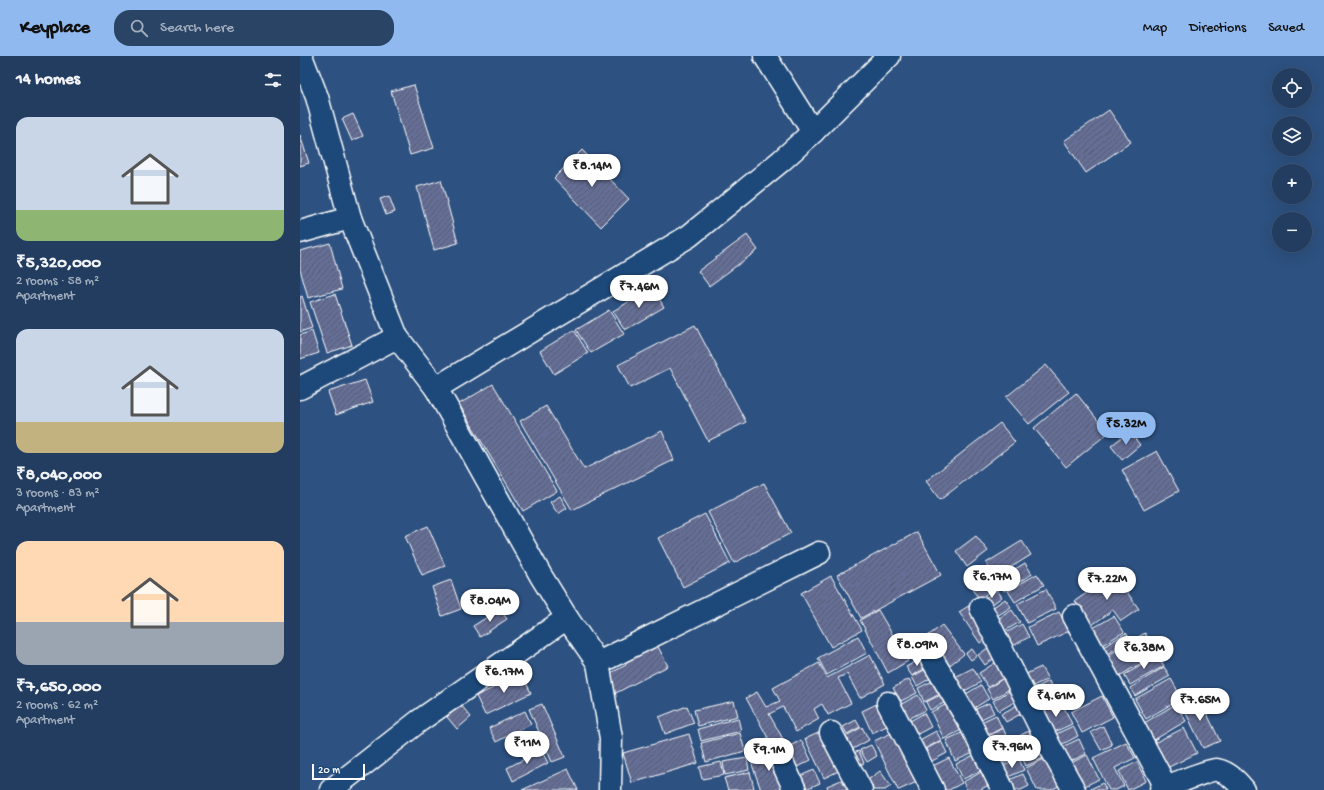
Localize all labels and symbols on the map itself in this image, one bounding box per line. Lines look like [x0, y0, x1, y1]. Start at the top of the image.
pin: ₹8.14M [559, 154, 625, 188]
pin: ₹7.46M [606, 275, 672, 309]
pin: ₹5.32M [1093, 412, 1159, 446]
pin: ₹6.17M [959, 565, 1025, 599]
pin: ₹7.22M [1074, 567, 1140, 601]
pin: ₹8.04M [457, 589, 523, 623]
pin: ₹8.09M [884, 633, 950, 667]
pin: ₹6.38M [1111, 636, 1177, 670]
pin: ₹6.17M [471, 660, 537, 694]
pin: ₹4.61M [1023, 684, 1089, 718]
pin: ₹7.65M [1167, 688, 1233, 722]
pin: ₹11M [503, 731, 551, 765]
pin: ₹7.96M [979, 735, 1045, 769]
pin: ₹9.1M [741, 738, 797, 772]
scale bar [312, 762, 365, 781]

